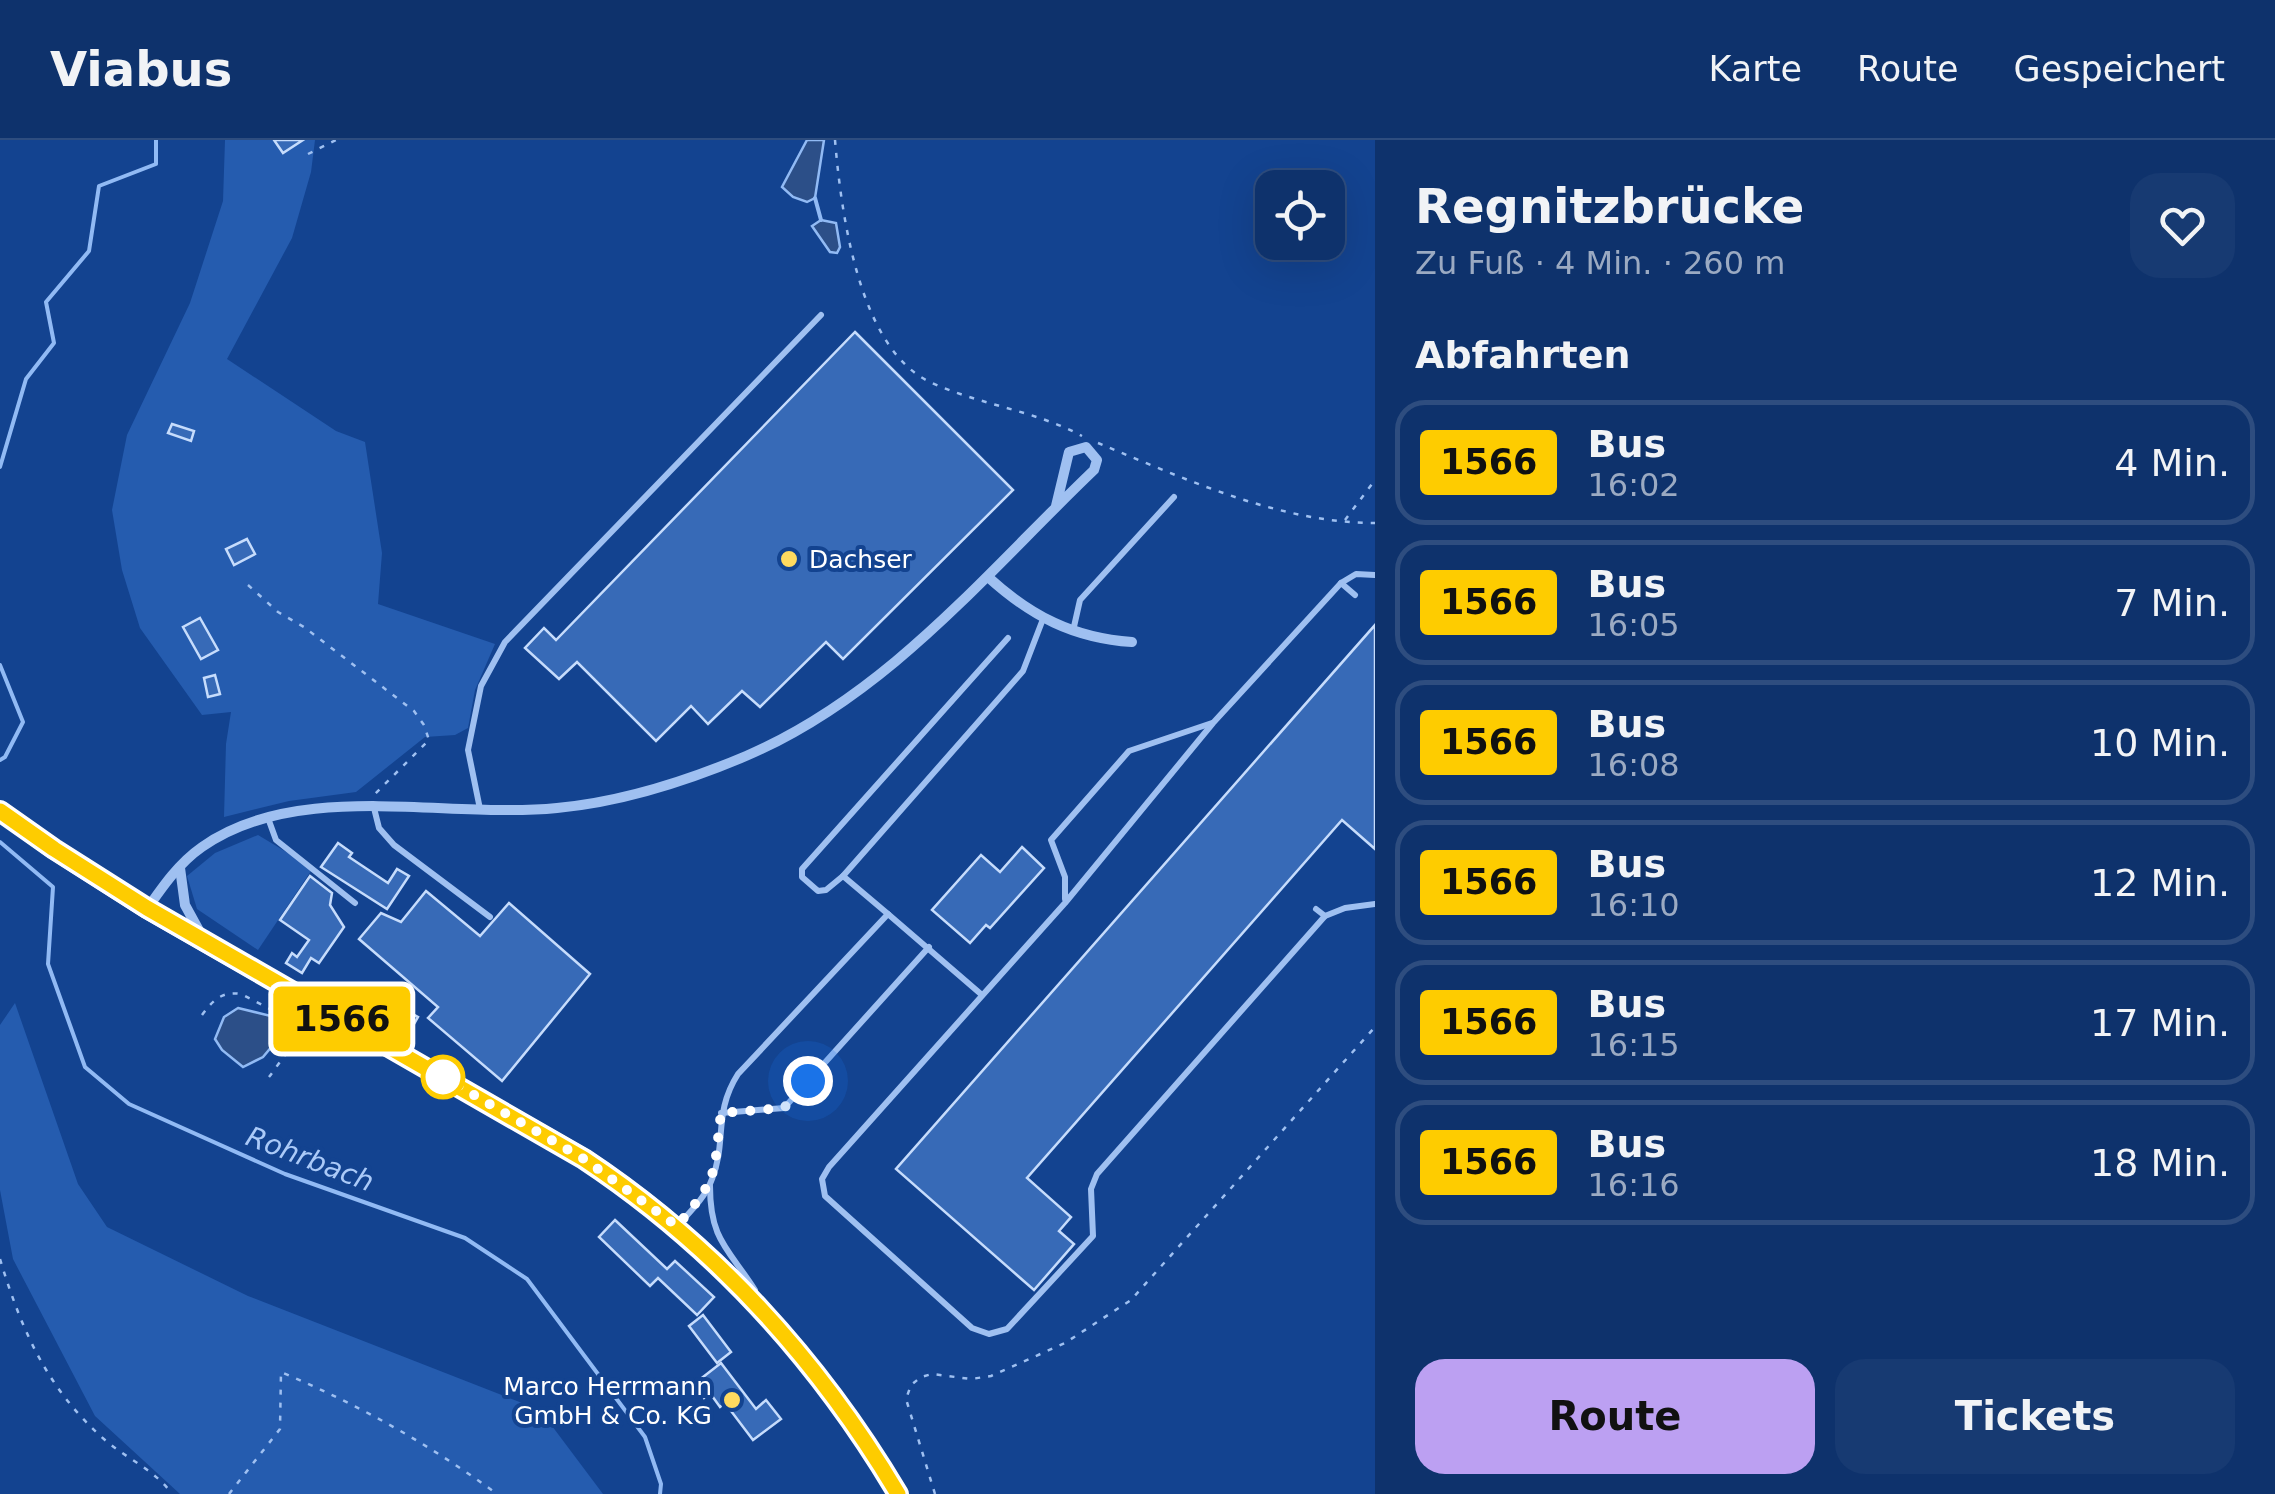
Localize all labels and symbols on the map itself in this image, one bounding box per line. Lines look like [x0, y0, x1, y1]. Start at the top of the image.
place label: Dachser [809, 545, 913, 574]
marker: Dachser [778, 548, 800, 570]
line badge: 1566 [272, 986, 412, 1052]
unlabelled marker [422, 1056, 464, 1098]
your location [783, 1056, 833, 1106]
water label: Rohrbach [242, 1120, 378, 1198]
place label: Marco Herrmann GmbH & Co. KG [503, 1372, 712, 1430]
marker: Marco Herrmann GmbH & Co. KG [721, 1389, 743, 1411]

